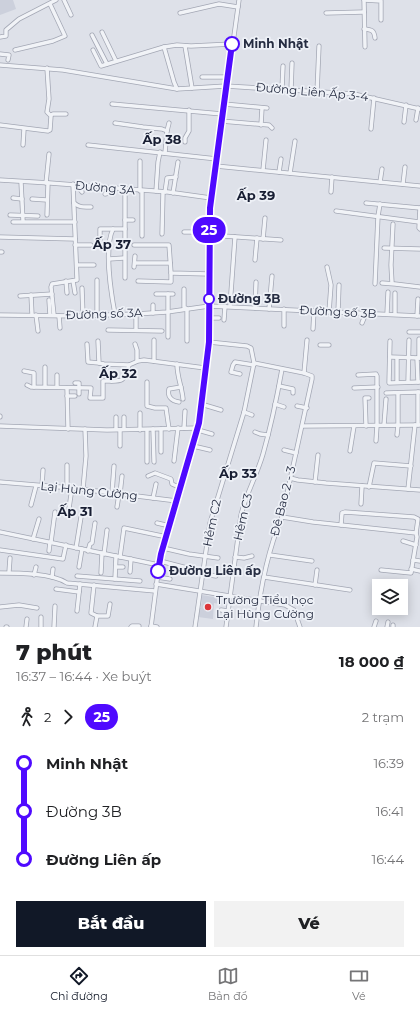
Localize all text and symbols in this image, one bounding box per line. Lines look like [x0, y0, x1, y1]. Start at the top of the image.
marker: Minh Nhật [224, 36, 240, 52]
place label: Minh Nhật [243, 36, 309, 51]
street label: Đường Liên Ấp 3-4 [255, 79, 369, 104]
district label: Ấp 38 [142, 131, 182, 147]
street label: Đường 3A [74, 177, 136, 198]
district label: Ấp 39 [236, 187, 275, 203]
line badge: 25 [191, 217, 227, 243]
text: 25 [201, 221, 217, 239]
district label: Ấp 37 [92, 236, 131, 252]
place label: Đường 3B [218, 291, 281, 306]
marker: Đường 3B [203, 293, 215, 305]
street label: Đường số 3B [299, 302, 377, 321]
street label: Đường số 3A [65, 305, 143, 322]
district label: Ấp 32 [98, 365, 137, 381]
street label: Đê Bao 2 - 3 [267, 464, 299, 537]
district label: Ấp 33 [218, 465, 257, 481]
street label: Lại Hùng Cường [40, 478, 139, 503]
street label: Hẻm C3 [230, 492, 255, 542]
street label: Hẻm C2 [199, 498, 224, 548]
district label: Ấp 31 [56, 503, 93, 519]
marker: Đường Liên ấp [150, 563, 166, 579]
place label: Đường Liên ấp [169, 563, 261, 578]
map controls [372, 579, 408, 615]
button: layers [372, 579, 408, 615]
place label: Trường Tiểu học Lại Hùng Cường [216, 592, 314, 621]
marker: Trường Tiểu học Lại Hùng Cường [203, 602, 213, 612]
text: 7 phút [16, 639, 92, 666]
text: 18 000 ₫ [339, 652, 404, 671]
text: 16:37 – 16:44 · Xe buýt [16, 668, 151, 684]
icon: walk [16, 706, 38, 728]
icon: forward [57, 706, 79, 728]
text: 25 [93, 708, 110, 726]
text: 2 [44, 709, 51, 725]
text: 2 trạm [362, 709, 404, 725]
text: Minh Nhật [46, 754, 128, 773]
text: 16:39 [373, 755, 404, 771]
text: Đường 3B [46, 802, 122, 821]
text: 16:41 [376, 803, 404, 819]
text: Đường Liên ấp [46, 850, 161, 869]
text: 16:44 [371, 851, 404, 867]
button: Bắt đầu [16, 901, 206, 947]
button: Vé [214, 901, 404, 947]
tab: Chỉ đường [50, 965, 108, 1003]
tab: Bản đồ [208, 965, 248, 1003]
tab: Vé [348, 965, 370, 1003]

